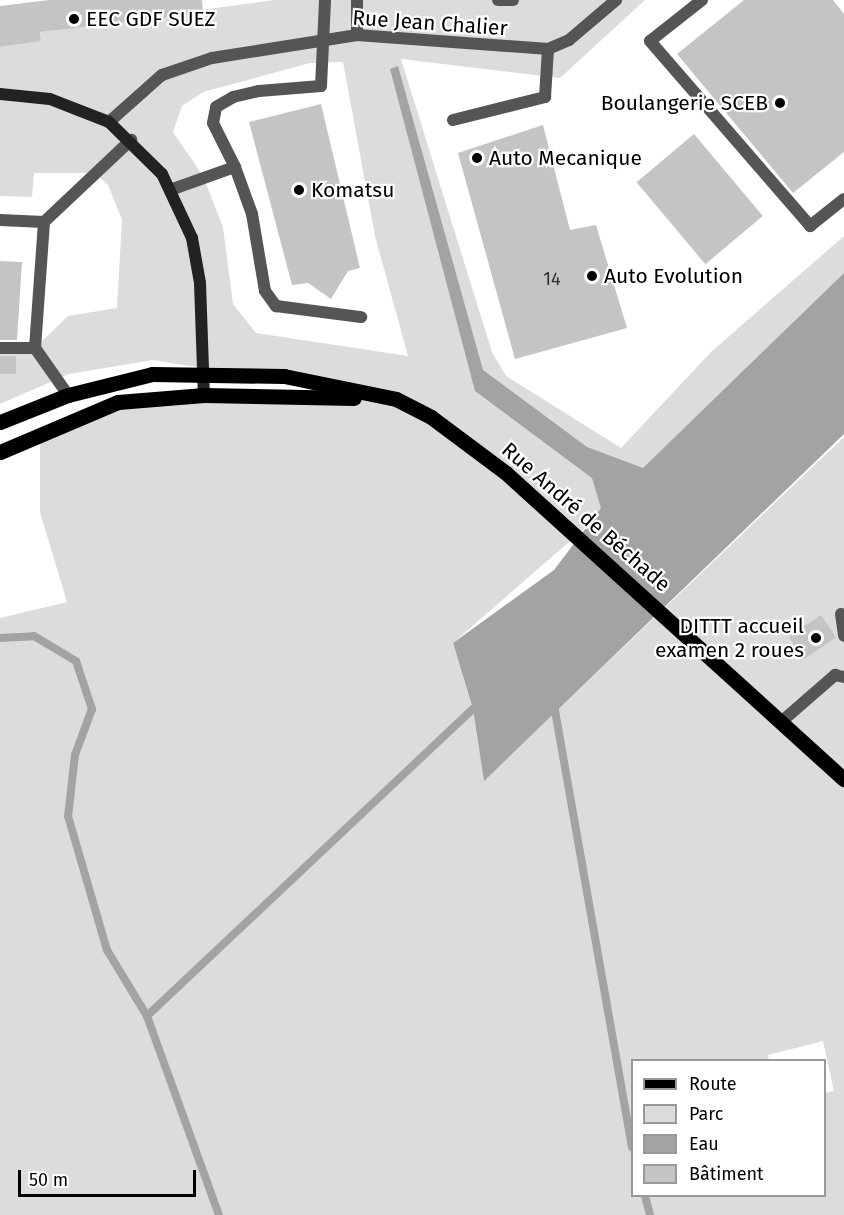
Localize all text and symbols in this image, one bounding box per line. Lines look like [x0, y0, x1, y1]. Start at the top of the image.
street label: Rue Jean Chalier [352, 5, 508, 41]
place label: EEC GDF SUEZ [86, 6, 216, 32]
marker: EEC GDF SUEZ [67, 12, 81, 26]
place label: Boulangerie SCEB [601, 90, 768, 116]
marker: Boulangerie SCEB [773, 96, 787, 110]
place label: Auto Mecanique [489, 145, 642, 171]
marker: Auto Mecanique [470, 151, 484, 165]
place label: Komatsu [311, 177, 394, 203]
marker: Komatsu [292, 183, 306, 197]
place label: Auto Evolution [604, 263, 743, 289]
house number: 14 [543, 268, 561, 290]
marker: Auto Evolution [585, 269, 599, 283]
street label: Rue André de Béchade [497, 437, 675, 597]
place label: DITTT accueil examen 2 roues [655, 613, 804, 663]
marker: DITTT accueil examen 2 roues [809, 631, 823, 645]
legend [631, 1059, 826, 1197]
text: Route [689, 1073, 737, 1095]
text: Parc [689, 1103, 723, 1125]
text: Eau [689, 1133, 719, 1155]
scale bar [21, 1158, 200, 1196]
text: Bâtiment [689, 1163, 764, 1185]
text: 50 m [29, 1169, 68, 1191]

